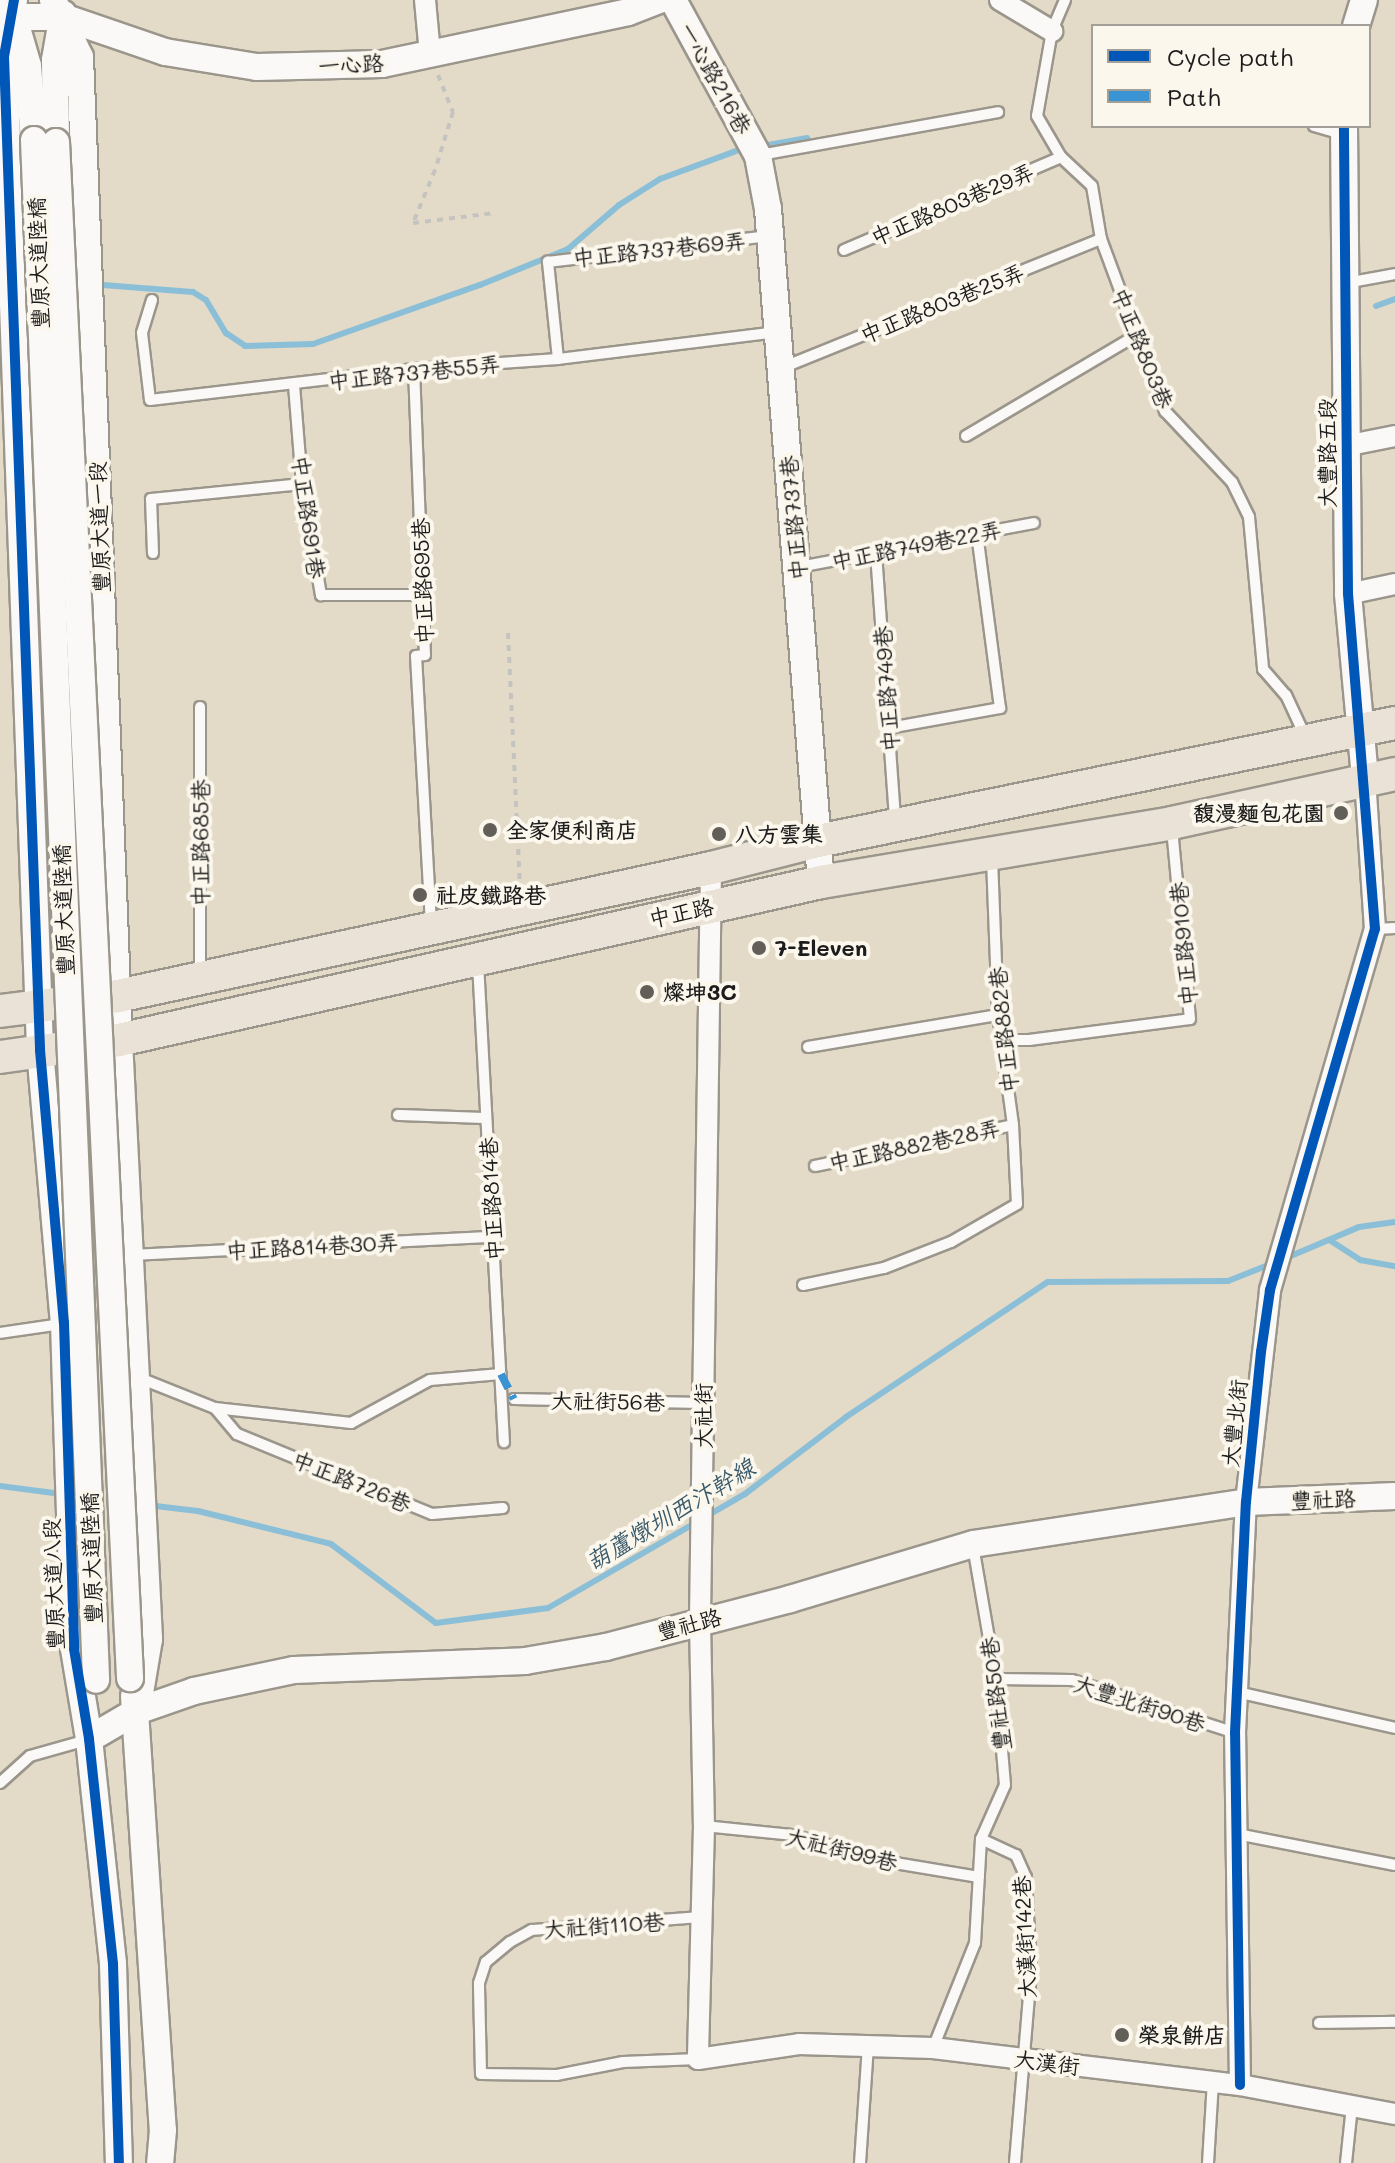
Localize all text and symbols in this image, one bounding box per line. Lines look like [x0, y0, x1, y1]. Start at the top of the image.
street label: 一心路216巷 [675, 18, 757, 138]
legend [1091, 24, 1371, 128]
text: Cycle path [1167, 41, 1293, 72]
street label: 一心路 [317, 49, 385, 79]
text: Path [1167, 81, 1221, 112]
street label: 中正路803巷29弄 [866, 158, 1038, 250]
street label: 豐原大道陸橋 [23, 197, 53, 329]
street label: 中正路737巷69弄 [571, 227, 747, 271]
street label: 中正路803巷25弄 [856, 258, 1028, 348]
street label: 中正路803巷 [1107, 284, 1179, 412]
street label: 中正路737巷55弄 [327, 350, 501, 394]
street label: 大豐路五段 [1314, 398, 1340, 508]
street label: 中正路691巷 [287, 454, 331, 580]
street label: 中正路737巷 [774, 454, 812, 582]
street label: 豐原大道一段 [84, 461, 114, 593]
street label: 中正路749巷22弄 [829, 516, 1003, 574]
street label: 中正路695巷 [407, 517, 437, 645]
street label: 中正路749巷 [868, 625, 904, 753]
street label: 中正路685巷 [187, 779, 213, 907]
place label: 馥漫麵包花園 [1193, 800, 1325, 826]
marker: 馥漫麵包花園 [1332, 804, 1350, 822]
place label: 全家便利商店 [506, 817, 638, 843]
marker: 全家便利商店 [481, 821, 499, 839]
place label: 八方雲集 [735, 821, 823, 847]
marker: 八方雲集 [710, 825, 728, 843]
street label: 豐原大道陸橋 [48, 844, 78, 976]
street label: 中正路910巷 [1164, 881, 1202, 1007]
place label: 社皮鐵路巷 [436, 882, 546, 908]
marker: 社皮鐵路巷 [411, 886, 429, 904]
street label: 中正路 [646, 892, 716, 932]
place label: 7-Eleven [775, 935, 867, 961]
marker: 7-Eleven [750, 939, 768, 957]
street label: 中正路882巷 [983, 966, 1023, 1094]
place label: 燦坤3C [663, 979, 737, 1005]
marker: 燦坤3C [638, 983, 656, 1001]
street label: 中正路882巷28弄 [826, 1114, 1002, 1176]
street label: 中正路814巷 [475, 1136, 507, 1262]
street label: 中正路814巷30弄 [225, 1228, 399, 1264]
street label: 大豐北街 [1216, 1378, 1252, 1468]
street label: 大社街 [690, 1383, 716, 1449]
street label: 大社街56巷 [551, 1387, 665, 1415]
street label: 中正路726巷 [289, 1445, 415, 1517]
water label: 葫蘆燉圳西汴幹線 [580, 1452, 760, 1576]
street label: 豐社路 [1290, 1485, 1356, 1513]
street label: 豐原大道陸橋 [76, 1492, 106, 1624]
street label: 豐原大道八段 [38, 1518, 68, 1650]
street label: 豐社路 [654, 1603, 724, 1645]
street label: 豐社路50巷 [975, 1636, 1015, 1752]
street label: 大豐北街90巷 [1071, 1669, 1209, 1737]
street label: 大社街99巷 [783, 1822, 901, 1876]
street label: 大漢街142巷 [1008, 1875, 1040, 1999]
street label: 大社街110巷 [543, 1908, 665, 1942]
place label: 榮泉餅店 [1138, 2022, 1226, 2048]
marker: 榮泉餅店 [1113, 2026, 1131, 2044]
street label: 大漢街 [1013, 2045, 1081, 2079]

